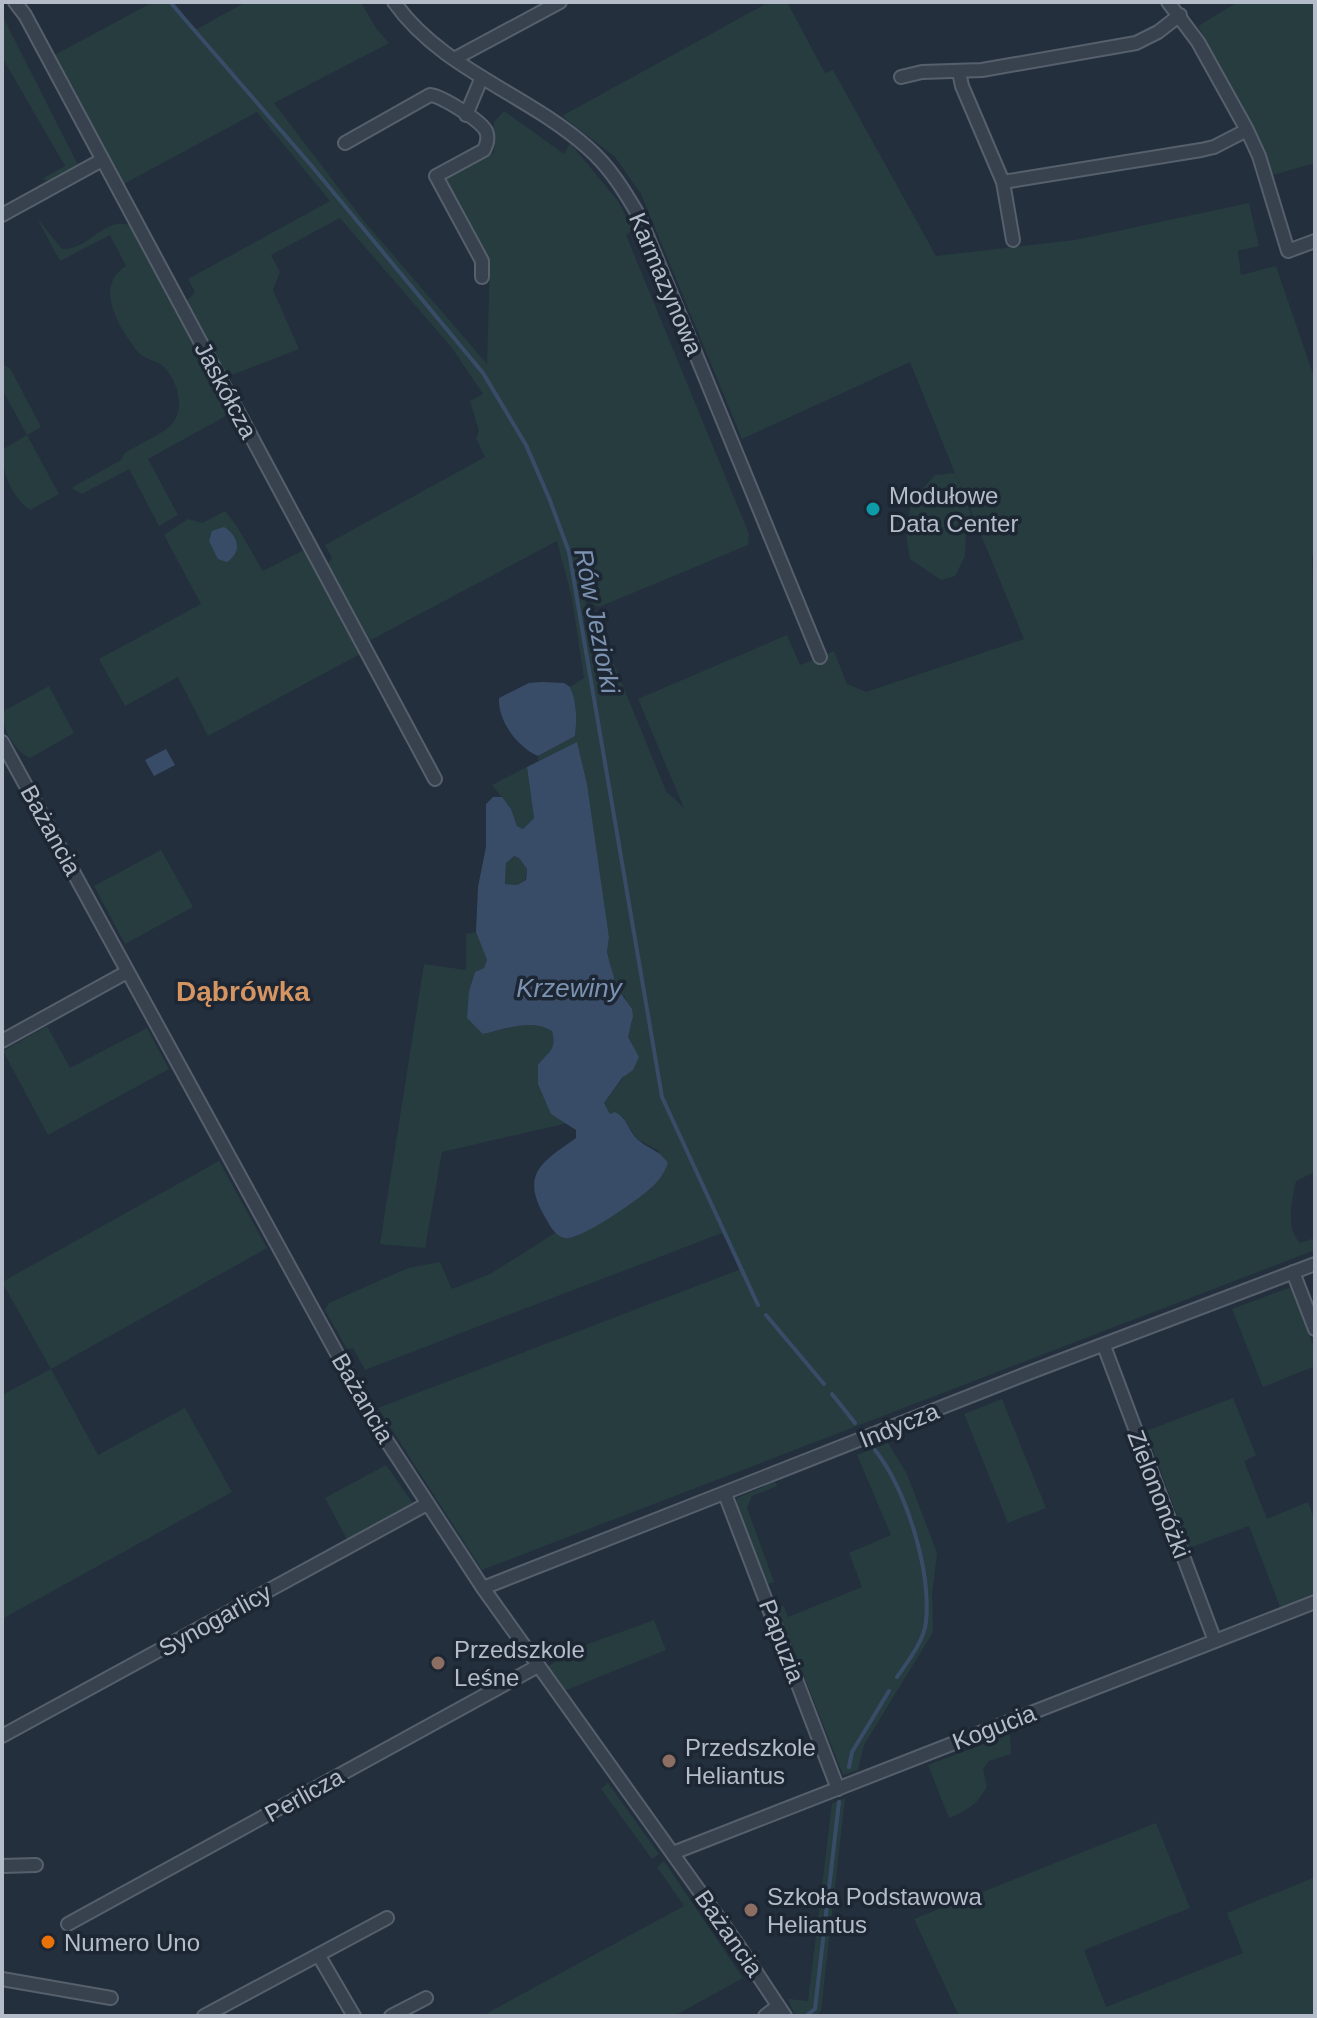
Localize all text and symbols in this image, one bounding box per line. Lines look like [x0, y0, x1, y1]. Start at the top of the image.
street label: Karmazynowa [624, 209, 708, 360]
street label: Jaskółcza [189, 337, 263, 443]
place label: Modułowe Data Center [889, 482, 1018, 537]
marker: Modułowe Data Center [864, 500, 882, 518]
water label: Rów Jeziorki [568, 546, 626, 697]
street label: Bażancia [15, 780, 87, 880]
water label: Krzewiny [516, 973, 624, 1003]
district label: Dąbrówka [176, 976, 310, 1007]
street label: Bażancia [327, 1348, 400, 1448]
street label: Indycza [856, 1397, 943, 1453]
street label: Zielononóżki [1122, 1426, 1196, 1562]
street label: Synogarlicy [154, 1578, 276, 1662]
street label: Papuzia [754, 1596, 810, 1687]
place label: Przedszkole Leśne [454, 1636, 585, 1691]
marker: Przedszkole Leśne [429, 1654, 447, 1672]
street label: Kogucia [949, 1699, 1040, 1755]
place label: Przedszkole Heliantus [685, 1734, 816, 1789]
marker: Przedszkole Heliantus [660, 1752, 678, 1770]
street label: Perlicza [260, 1762, 348, 1827]
place label: Szkoła Podstawowa Heliantus [767, 1883, 982, 1938]
street label: Bażancia [690, 1885, 769, 1982]
marker: Szkoła Podstawowa Heliantus [742, 1901, 760, 1919]
place label: Numero Uno [64, 1929, 200, 1956]
marker: Numero Uno [39, 1933, 57, 1951]

